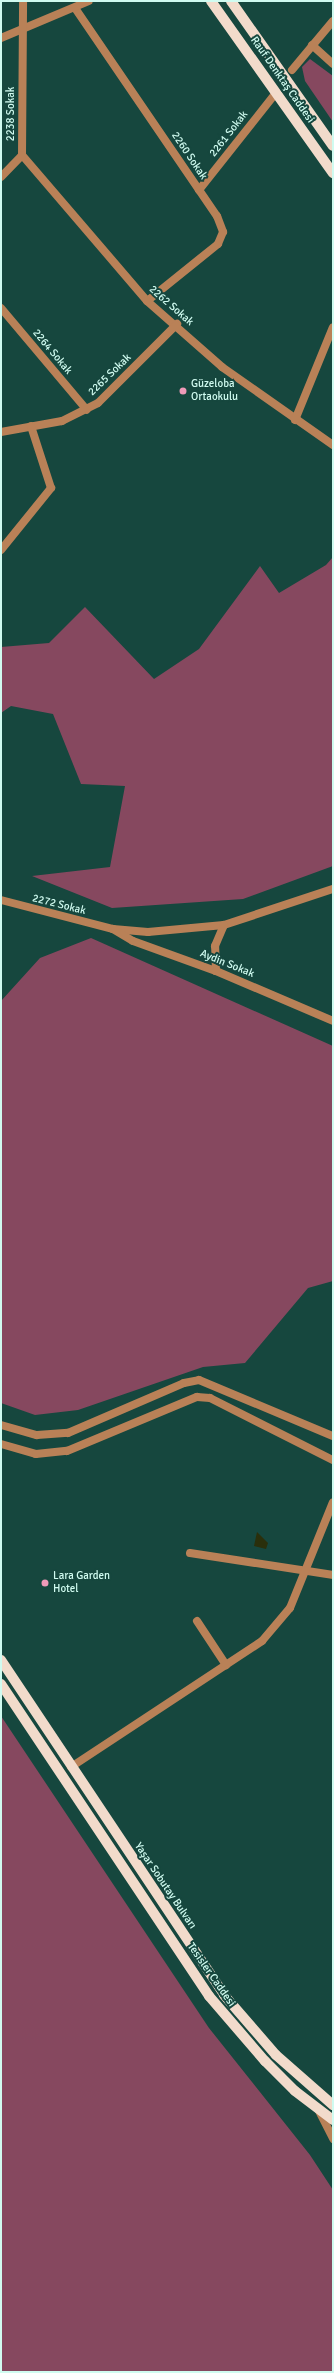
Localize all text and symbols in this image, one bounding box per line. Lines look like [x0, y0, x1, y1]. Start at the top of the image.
street label: Rauf Denktaş Caddesi [247, 34, 317, 126]
street label: 2238 Sokak [4, 87, 18, 141]
street label: 2261 Sokak [207, 108, 251, 160]
street label: 2260 Sokak [168, 130, 210, 182]
street label: 2262 Sokak [146, 283, 196, 329]
street label: 2264 Sokak [29, 327, 75, 377]
street label: 2265 Sokak [86, 351, 134, 399]
place label: Güzeloba Ortaokulu [191, 378, 238, 404]
marker: Güzeloba Ortaokulu [178, 386, 188, 396]
street label: 2272 Sokak [31, 892, 87, 918]
street label: Aydin Sokak [198, 947, 256, 981]
place label: Lara Garden Hotel [53, 1570, 110, 1596]
marker: Lara Garden Hotel [40, 1578, 50, 1588]
street label: Yaşar Sobutay Bulvarı [131, 1840, 199, 1932]
street label: Tesisler Caddesi [184, 1941, 238, 2009]

